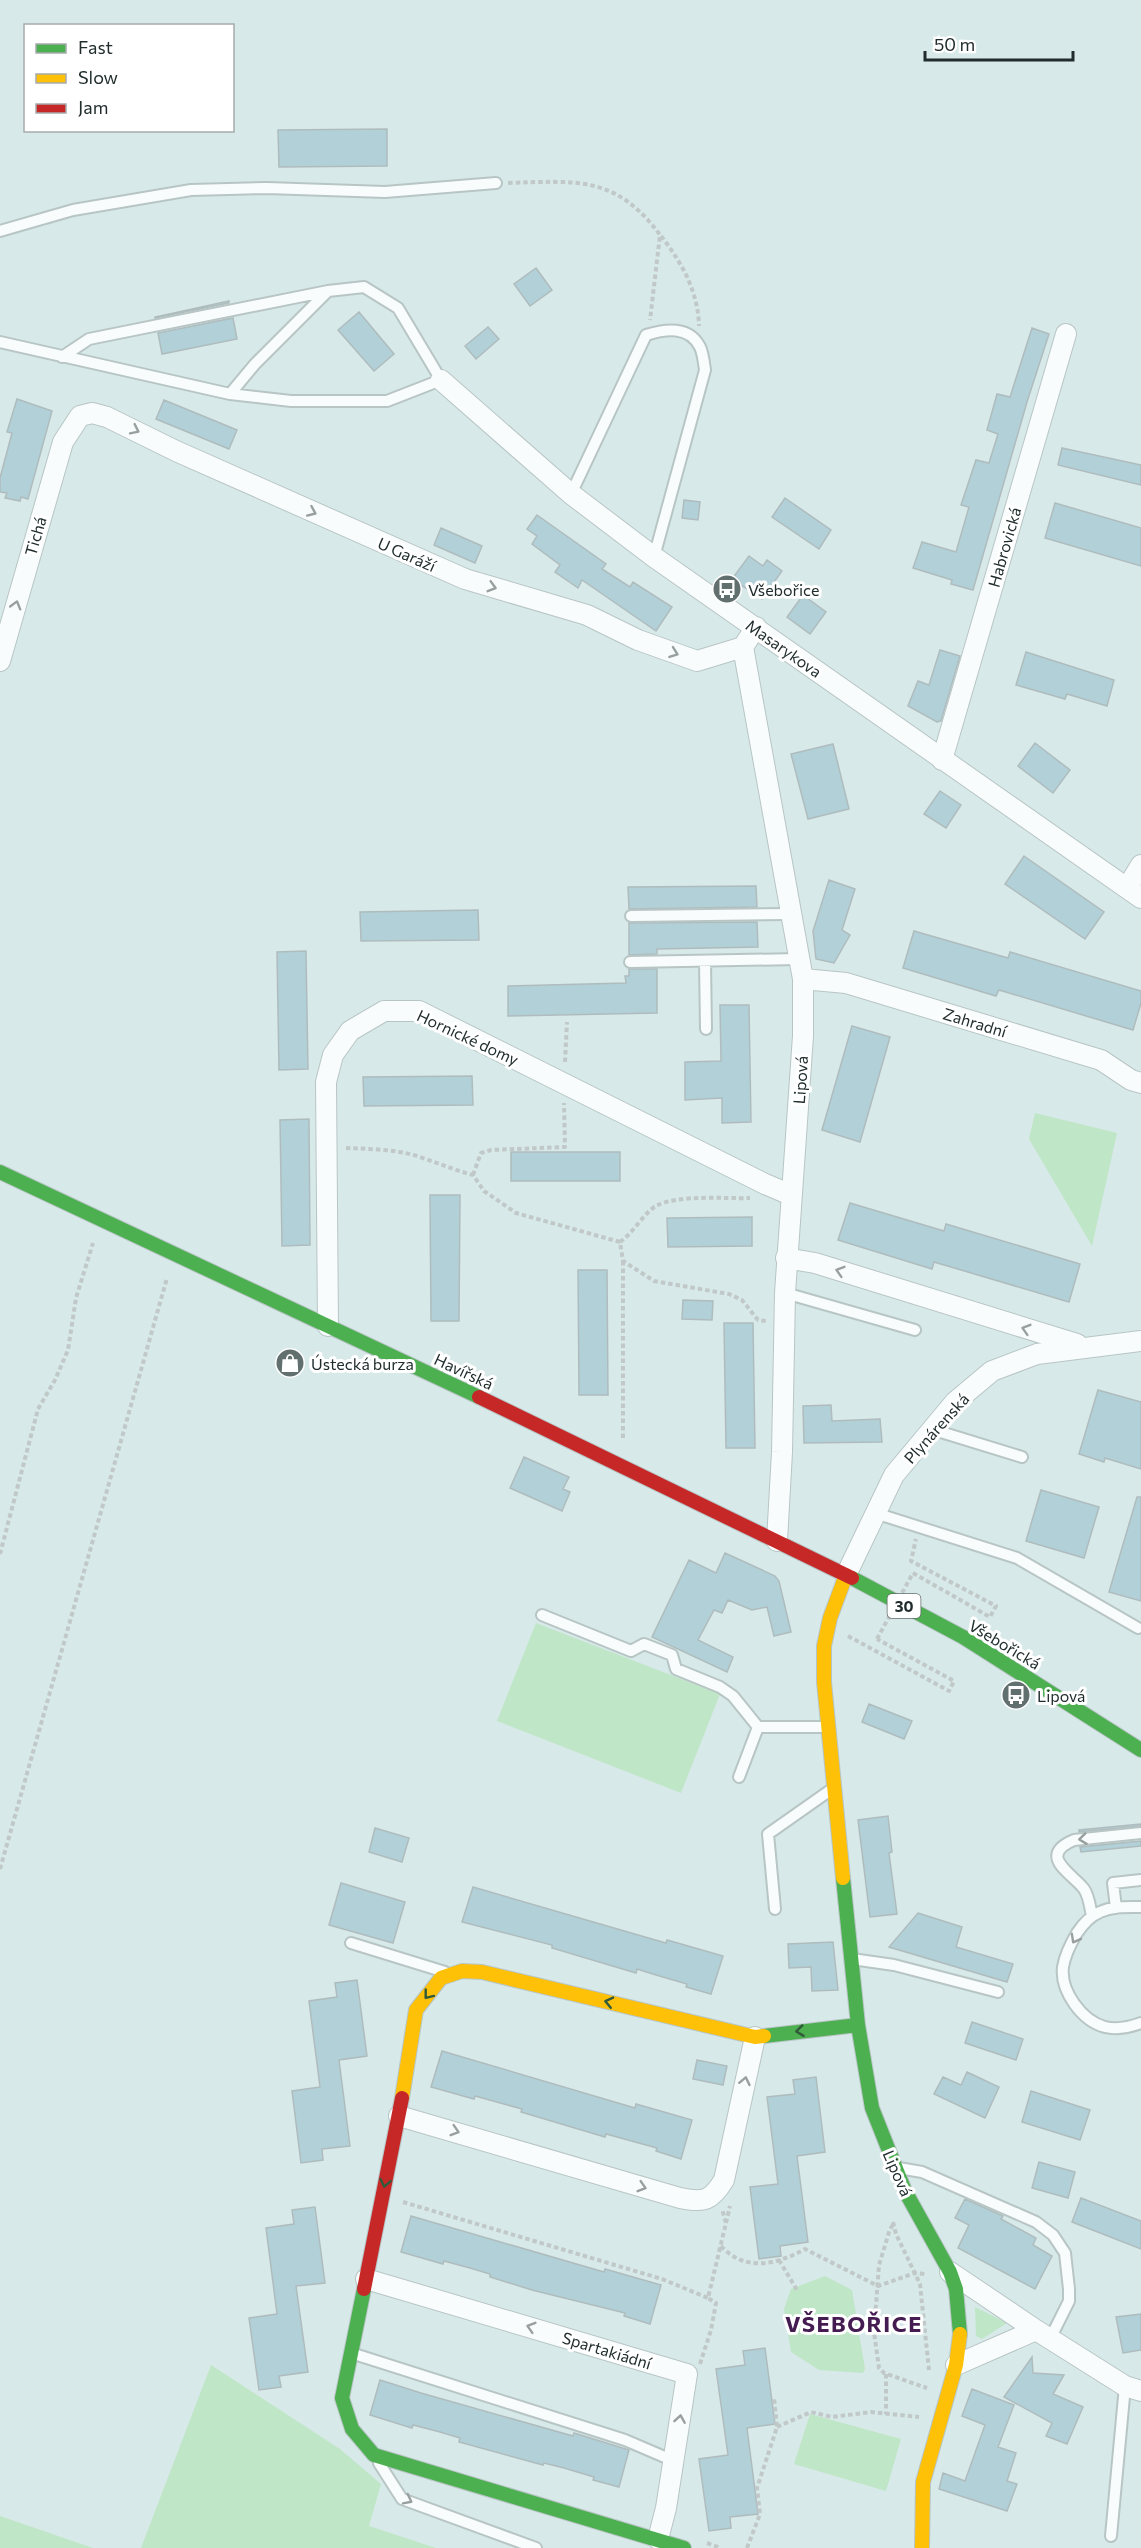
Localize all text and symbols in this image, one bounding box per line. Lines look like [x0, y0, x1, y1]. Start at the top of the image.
legend [24, 24, 234, 132]
scale bar [925, 24, 1074, 62]
text: 50 m [934, 33, 975, 55]
text: Fast [78, 36, 113, 58]
text: Slow [78, 66, 118, 88]
text: Jam [78, 96, 108, 118]
one-way arrow [128, 423, 139, 435]
one-way arrow [305, 505, 316, 517]
street label: Habrovická [984, 505, 1024, 589]
street label: Tichá [20, 514, 50, 558]
street label: U Garáží [375, 533, 440, 576]
bus stop icon: Všebořice [711, 573, 743, 605]
one-way arrow [486, 580, 496, 592]
place label: Všebořice [748, 580, 819, 599]
one-way arrow [9, 600, 21, 610]
street label: Masarykova [743, 615, 825, 681]
one-way arrow [669, 646, 679, 659]
street label: Zahradní [941, 1003, 1010, 1041]
street label: Hornické domy [414, 1005, 522, 1069]
street label: Lipová [789, 1055, 811, 1105]
one-way arrow [835, 1266, 846, 1278]
one-way arrow [1021, 1324, 1032, 1336]
shop icon: Ústecká burza [274, 1347, 306, 1379]
street label: Havířská [431, 1349, 497, 1393]
place label: Ústecká burza [311, 1354, 414, 1373]
street label: Plynárenská [900, 1389, 972, 1467]
road number: 30 [888, 1594, 920, 1618]
street label: Všebořická [966, 1615, 1044, 1673]
bus stop icon: Lipová [1000, 1679, 1032, 1711]
place label: Lipová [1037, 1686, 1085, 1705]
one-way arrow [1078, 1832, 1088, 1845]
one-way arrow [1071, 1932, 1082, 1943]
one-way arrow [424, 1988, 435, 1999]
one-way arrow [605, 1996, 615, 2009]
one-way arrow [795, 2025, 805, 2037]
one-way arrow [738, 2076, 751, 2086]
one-way arrow [449, 2124, 460, 2136]
street label: Lipová [879, 2147, 917, 2199]
one-way arrow [379, 2178, 392, 2188]
one-way arrow [636, 2180, 647, 2192]
district label: VŠEBOŘICE [785, 2310, 923, 2337]
one-way arrow [526, 2322, 537, 2334]
street label: Spartakiádní [560, 2327, 655, 2373]
one-way arrow [674, 2415, 686, 2424]
one-way arrow [402, 2493, 413, 2505]

